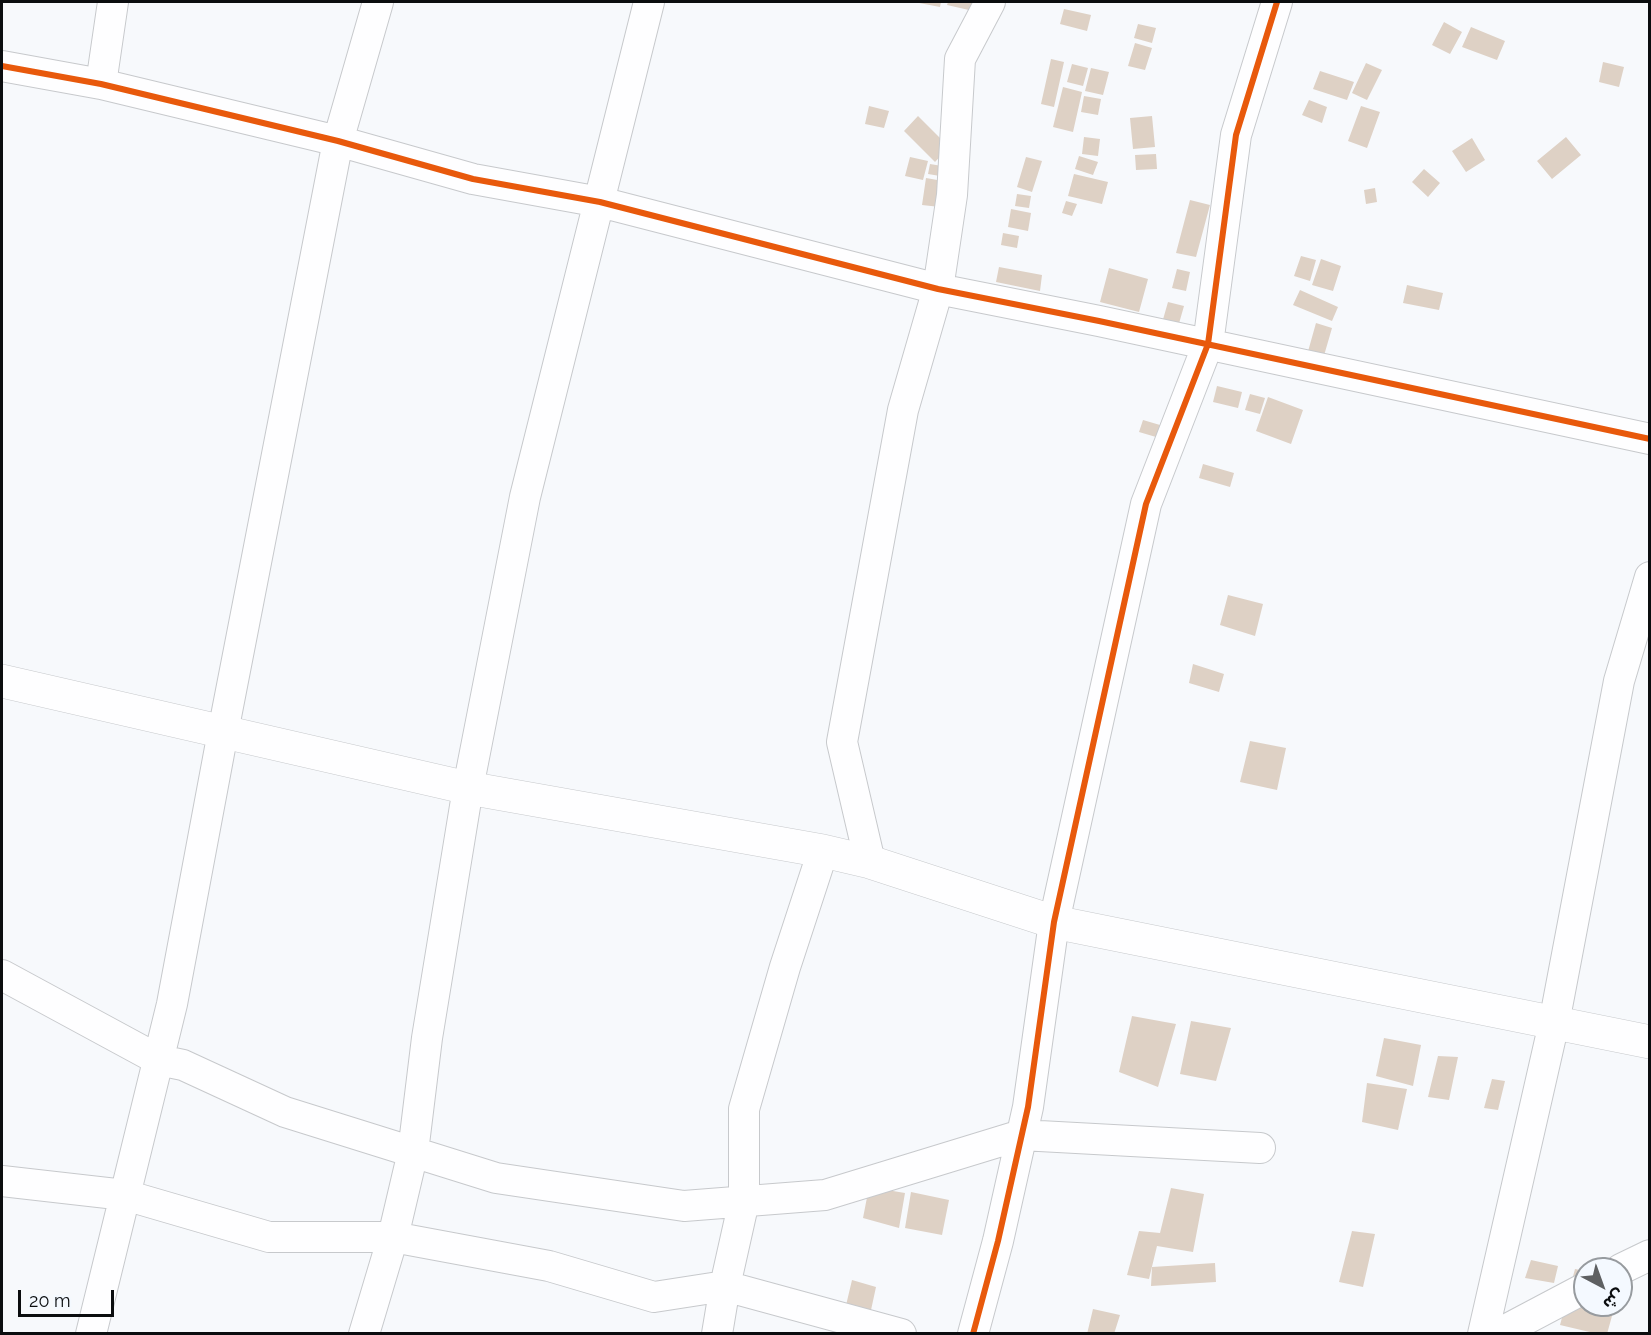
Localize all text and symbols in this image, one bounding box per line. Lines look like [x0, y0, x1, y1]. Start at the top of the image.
north arrow [1573, 1257, 1633, 1317]
scale bar [21, 1278, 117, 1316]
text: ش [1599, 1285, 1628, 1314]
text: 20 m [29, 1290, 71, 1311]

